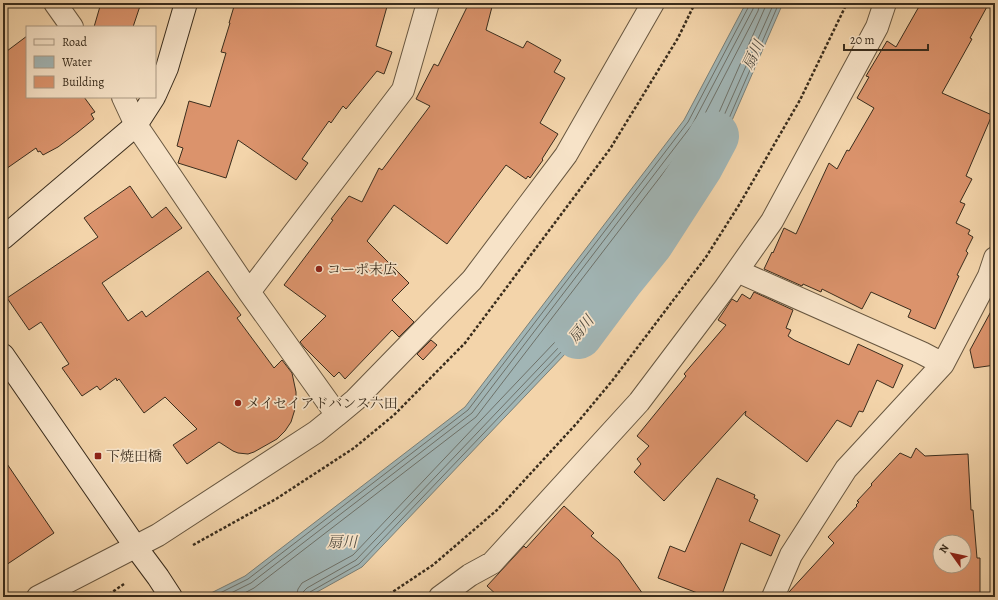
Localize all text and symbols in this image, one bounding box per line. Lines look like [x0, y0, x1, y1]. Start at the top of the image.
legend [26, 26, 156, 98]
scale bar [844, 26, 928, 52]
text: 20 m [850, 32, 874, 48]
text: Road [62, 34, 88, 50]
water label: 扇川 [737, 35, 769, 73]
text: Water [61, 54, 92, 70]
text: Building [62, 74, 104, 90]
place label: コーポ末広 [327, 260, 397, 279]
marker: コーポ末広 [314, 264, 324, 274]
water label: 扇川 [564, 310, 600, 347]
place label: メイセイアドバンス六田 [246, 394, 398, 413]
marker: メイセイアドバンス六田 [233, 398, 243, 408]
place label: 下焼田橋 [106, 447, 162, 466]
marker: 下焼田橋 [93, 451, 103, 461]
water label: 扇川 [327, 532, 359, 552]
north arrow [932, 534, 972, 574]
text: N [936, 541, 953, 556]

